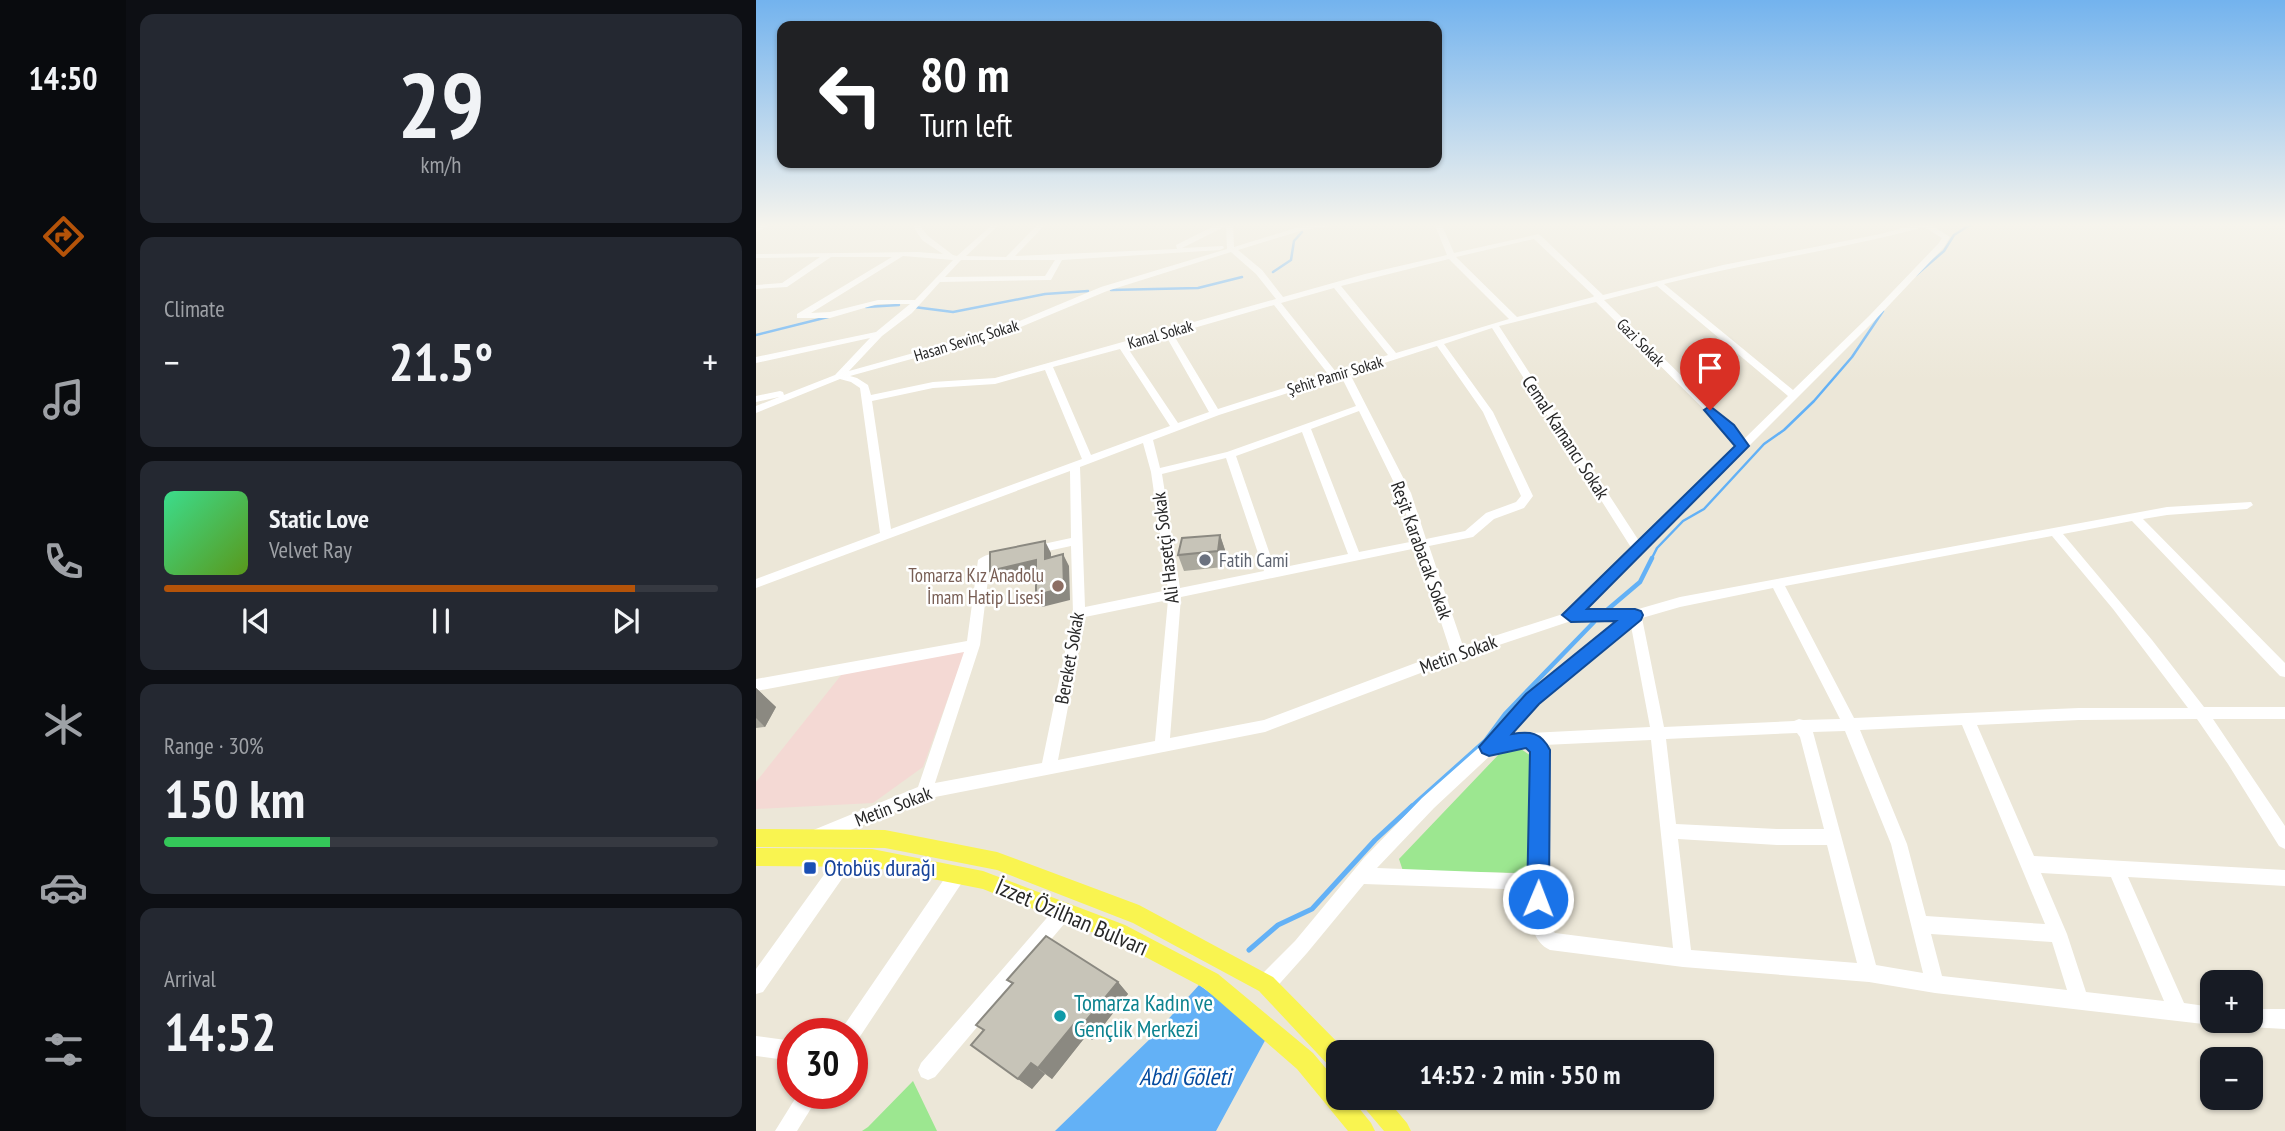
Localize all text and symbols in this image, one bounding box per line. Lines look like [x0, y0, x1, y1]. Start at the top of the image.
text: 80 m [920, 42, 1009, 106]
text: 29 [398, 45, 485, 163]
icon: left [805, 49, 896, 140]
text: 14:50 [28, 57, 98, 99]
text: Turn left [920, 104, 1012, 146]
text: km/h [421, 150, 461, 179]
icon: directions [39, 212, 88, 261]
text: Climate [164, 294, 225, 323]
street label: Hasan Sevinç Sokak [911, 314, 1022, 365]
street label: Gazi Sokak [1613, 314, 1670, 371]
street label: Kanal Sokak [1125, 315, 1196, 353]
text: 21.5° [389, 328, 493, 395]
text: − [164, 337, 180, 386]
text: + [702, 337, 718, 386]
pin [1680, 338, 1740, 410]
icon: arrive [1691, 349, 1729, 387]
street label: Şehit Pamir Sokak [1285, 351, 1386, 399]
street label: Cemal Kamancı Sokak [1517, 371, 1615, 504]
icon: music [39, 375, 88, 424]
street label: Reşit Karabacak Sokak [1386, 478, 1458, 623]
street label: Ali Hasetçi Sokak [1146, 490, 1184, 605]
text: Static Love [269, 502, 369, 535]
text: Velvet Ray [269, 535, 352, 564]
icon: phone [39, 537, 88, 586]
place label: Fatih Cami [1219, 548, 1289, 572]
marker: Fatih Cami [1197, 552, 1213, 568]
place label: Tomarza Kız Anadolu İmam Hatip Lisesi [908, 563, 1044, 609]
marker: Tomarza Kız Anadolu İmam Hatip Lisesi [1050, 578, 1066, 594]
icon: previous [237, 602, 275, 640]
icon: pause [422, 602, 460, 640]
icon: next [607, 602, 645, 640]
street label: Bereket Sokak [1049, 610, 1089, 706]
street label: Metin Sokak [1416, 629, 1500, 679]
icon: climate [39, 700, 88, 749]
text: Range · 30% [164, 731, 264, 760]
text: 150 km [164, 765, 305, 832]
street label: Metin Sokak [851, 780, 935, 832]
place label: Otobüs durağı [824, 853, 936, 882]
marker: Otobüs durağı [802, 860, 818, 876]
position arrow [1501, 862, 1575, 936]
icon: car [39, 863, 88, 912]
street label: İzzet Özilhan Bulvarı [991, 871, 1153, 962]
text: Arrival [164, 964, 216, 993]
map controls [2200, 970, 2263, 1110]
button: + [2200, 970, 2263, 1033]
place label: Tomarza Kadın ve Gençlik Merkezi [1074, 988, 1213, 1043]
text: 14:52 [164, 998, 276, 1065]
marker: Tomarza Kadın ve Gençlik Merkezi [1052, 1008, 1068, 1024]
speed limit sign: 30 [777, 1018, 868, 1109]
icon: filters [39, 1025, 88, 1074]
button: − [2200, 1047, 2263, 1110]
text: 14:52 · 2 min · 550 m [1420, 1058, 1620, 1091]
water label: Abdi Göleti [1139, 1061, 1234, 1092]

